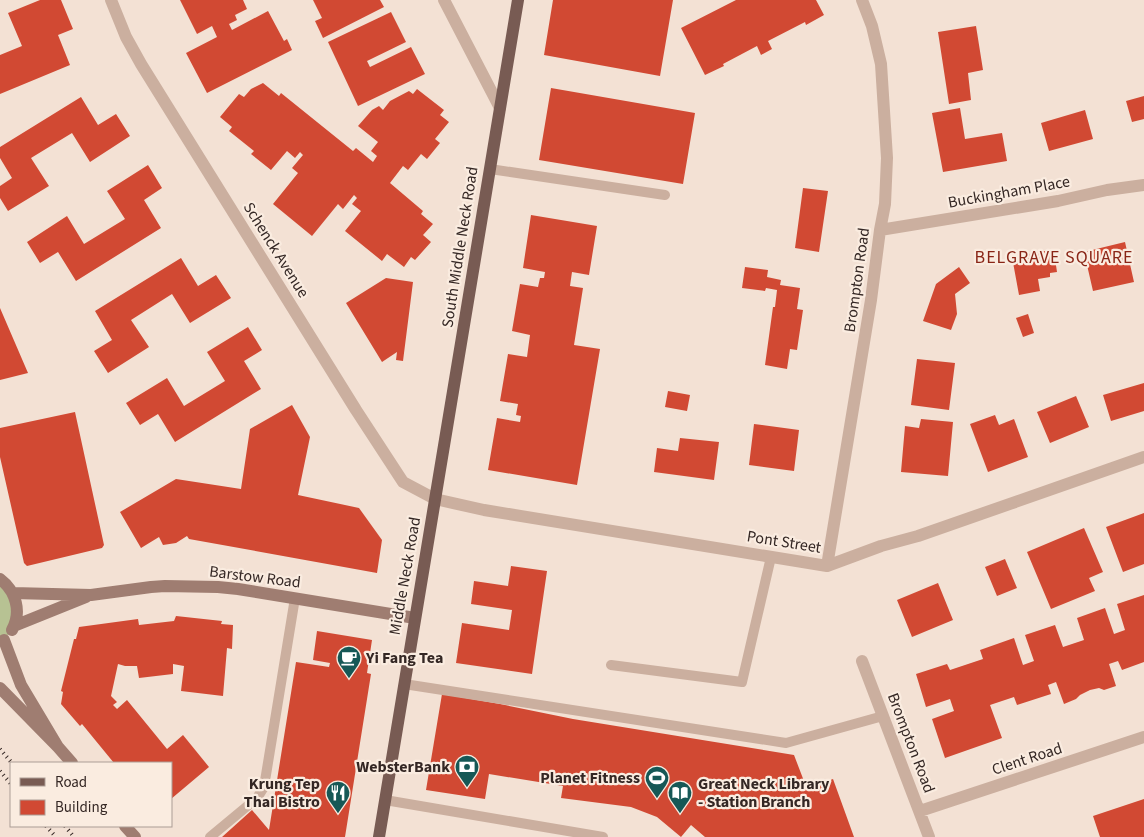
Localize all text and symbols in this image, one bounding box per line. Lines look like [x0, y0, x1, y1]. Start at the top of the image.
street label: South Middle Neck Road [436, 165, 484, 329]
street label: Buckingham Place [946, 170, 1072, 214]
street label: Schenck Avenue [238, 198, 314, 302]
street label: Brompton Road [839, 226, 875, 334]
district label: BELGRAVE SQUARE [975, 245, 1133, 270]
street label: Middle Neck Road [384, 515, 426, 637]
street label: Pont Street [745, 525, 823, 559]
street label: Barstow Road [208, 560, 302, 594]
cafe icon: Yi Fang Tea [336, 645, 362, 679]
place label: Yi Fang Tea [365, 647, 443, 669]
street label: Brompton Road [882, 690, 940, 796]
street label: Clent Road [989, 737, 1065, 781]
bank icon: WebsterBank [454, 754, 480, 788]
place label: WebsterBank [356, 756, 450, 778]
legend [10, 762, 172, 827]
sports icon: Planet Fitness [644, 765, 670, 799]
place label: Planet Fitness [540, 767, 640, 789]
text: Road [55, 772, 87, 793]
place label: Krung Tep Thai Bistro [244, 773, 320, 813]
place label: Great Neck Library - Station Branch [698, 773, 830, 813]
restaurant icon: Krung Tep Thai Bistro [325, 780, 351, 814]
library icon: Great Neck Library - Station Branch [667, 780, 693, 814]
text: Building [55, 797, 108, 818]

